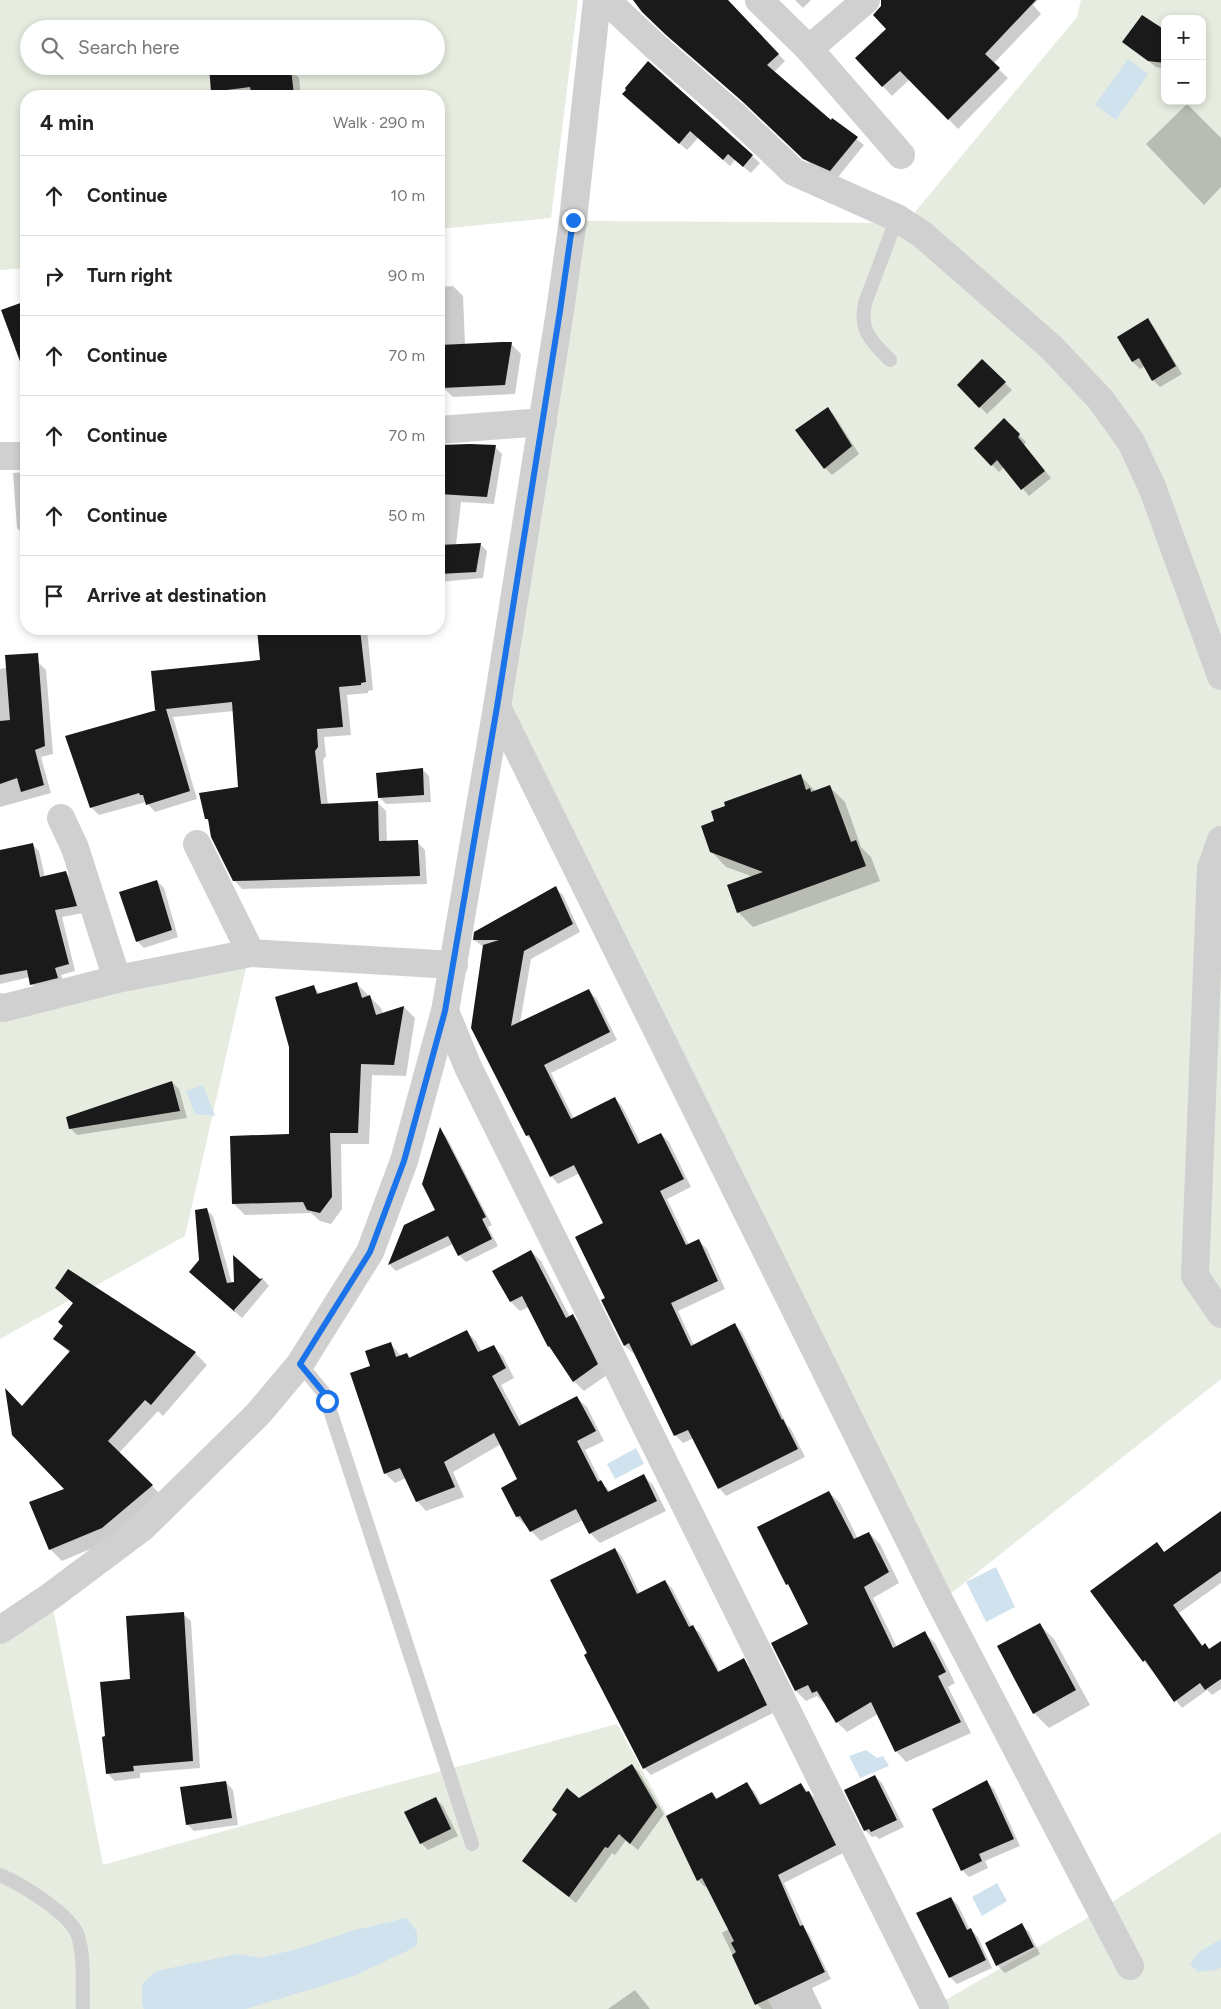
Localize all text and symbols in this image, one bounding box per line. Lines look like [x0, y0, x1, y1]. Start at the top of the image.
map controls [1161, 15, 1206, 105]
button: + [1161, 15, 1206, 60]
search box [20, 20, 445, 75]
icon: search [38, 34, 66, 62]
text: Search here [78, 36, 180, 59]
button: − [1161, 60, 1206, 105]
text: 4 min [40, 110, 94, 135]
text: Walk · 290 m [333, 113, 425, 132]
icon: ahead [40, 182, 68, 210]
text: Continue [87, 184, 167, 207]
text: 10 m [391, 186, 425, 205]
route end [562, 209, 585, 232]
icon: right [40, 262, 68, 290]
text: Turn right [87, 264, 173, 287]
text: 90 m [388, 266, 425, 285]
icon: ahead [40, 342, 68, 370]
text: Continue [87, 344, 167, 367]
text: 70 m [389, 346, 425, 365]
icon: ahead [40, 422, 68, 450]
text: Continue [87, 424, 167, 447]
text: 70 m [389, 426, 425, 445]
icon: ahead [40, 502, 68, 530]
text: Continue [87, 504, 167, 527]
text: 50 m [388, 506, 425, 525]
icon: arrive [40, 582, 68, 610]
text: Arrive at destination [87, 584, 266, 607]
route start [316, 1390, 339, 1413]

